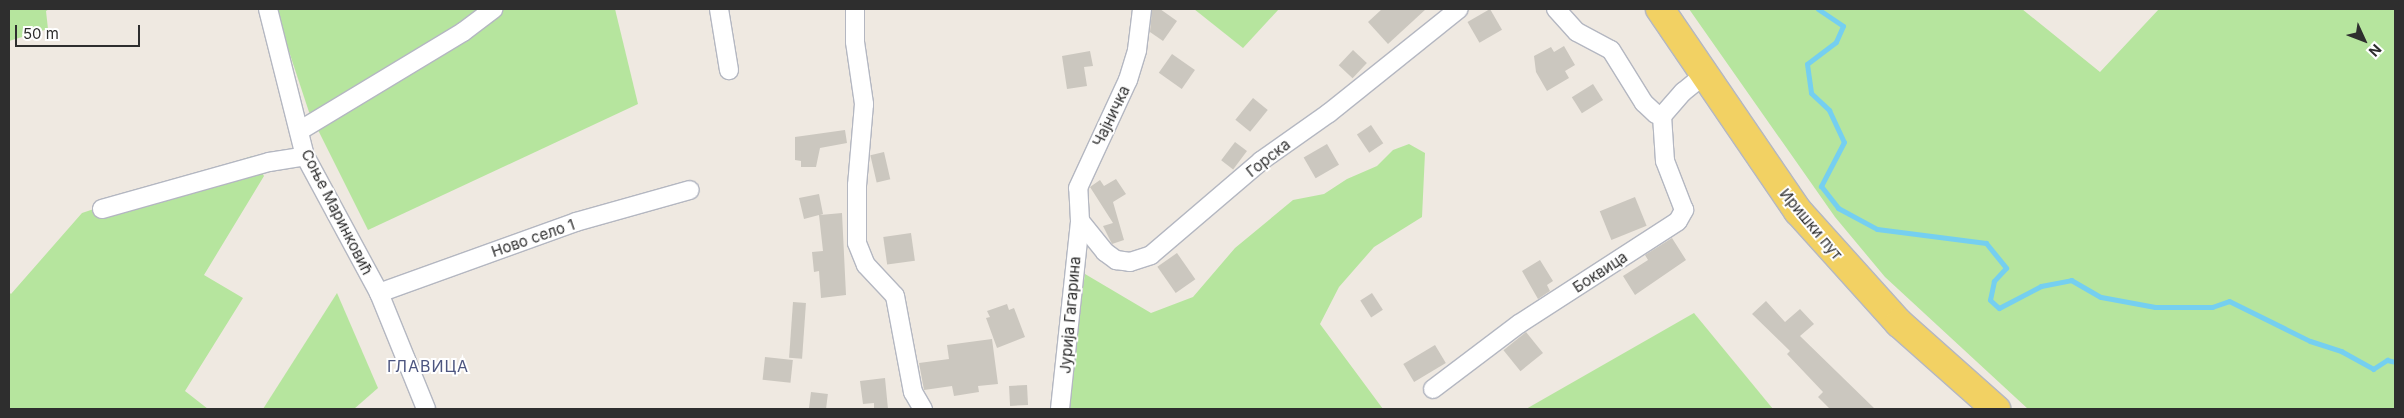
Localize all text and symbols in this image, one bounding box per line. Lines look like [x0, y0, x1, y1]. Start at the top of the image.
scale bar [18, 15, 142, 47]
north arrow [2339, 15, 2389, 65]
text: 50 m [23, 24, 59, 43]
text: N [2365, 41, 2385, 60]
street label: Чајничка [1089, 83, 1133, 149]
street label: Горска [1242, 135, 1294, 181]
street label: Соње Маринковић [298, 146, 376, 278]
street label: Иришки пут [1776, 185, 1846, 263]
street label: Ново село 1 [489, 215, 577, 261]
street label: Боквица [1569, 248, 1631, 296]
street label: Јурија Гагарина [1056, 256, 1084, 374]
district label: ГЛАВИЦА [386, 356, 470, 376]

